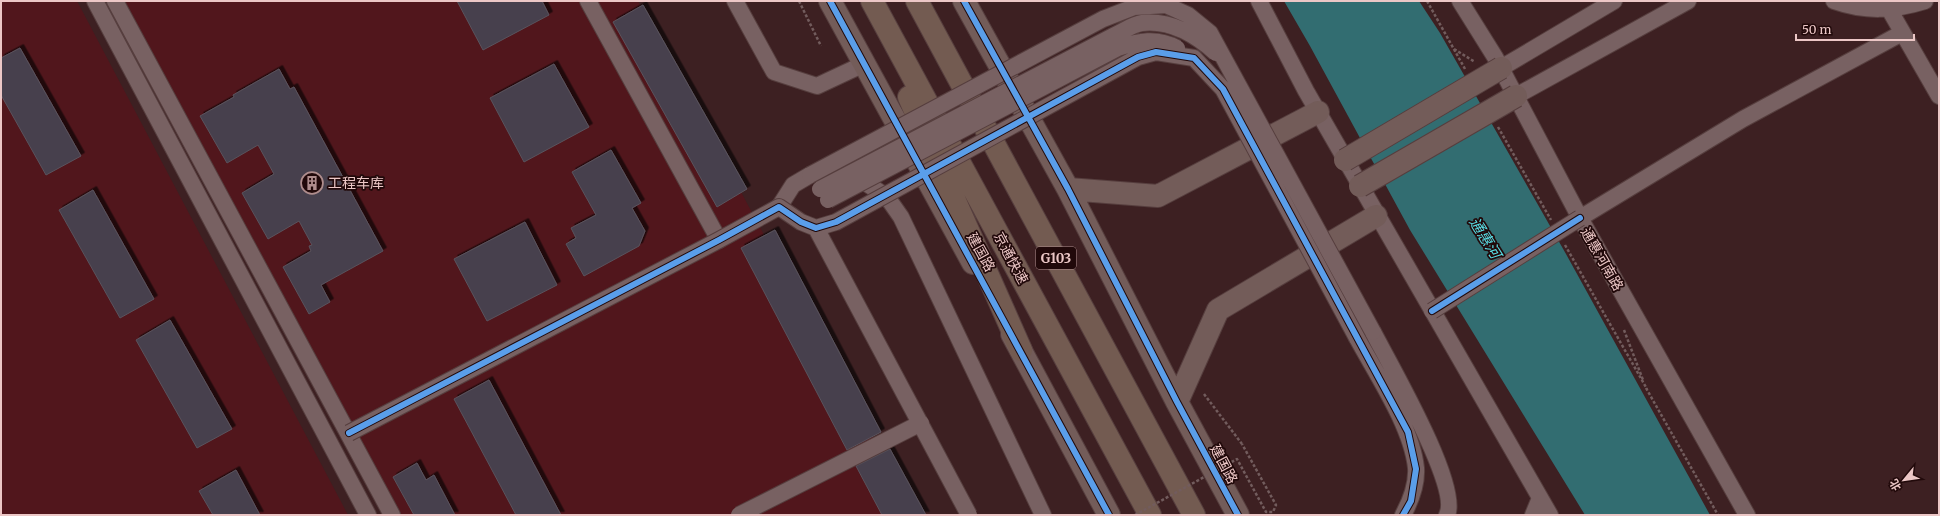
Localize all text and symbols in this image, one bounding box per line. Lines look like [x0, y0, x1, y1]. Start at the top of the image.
scale bar [1796, 16, 1914, 42]
text: 50 m [1802, 22, 1831, 37]
building icon: 工程车库 [299, 170, 325, 196]
place label: 工程车库 [328, 174, 384, 192]
water label: 通惠河 [1465, 214, 1507, 264]
street label: 通惠河南路 [1577, 224, 1627, 294]
street label: 建国路 [963, 229, 999, 275]
street label: 京通快速 [990, 229, 1032, 287]
road number: G103 [1036, 247, 1076, 269]
street label: 建国路 [1206, 441, 1242, 487]
north arrow [1884, 460, 1924, 500]
text: 北 [1886, 477, 1904, 493]

